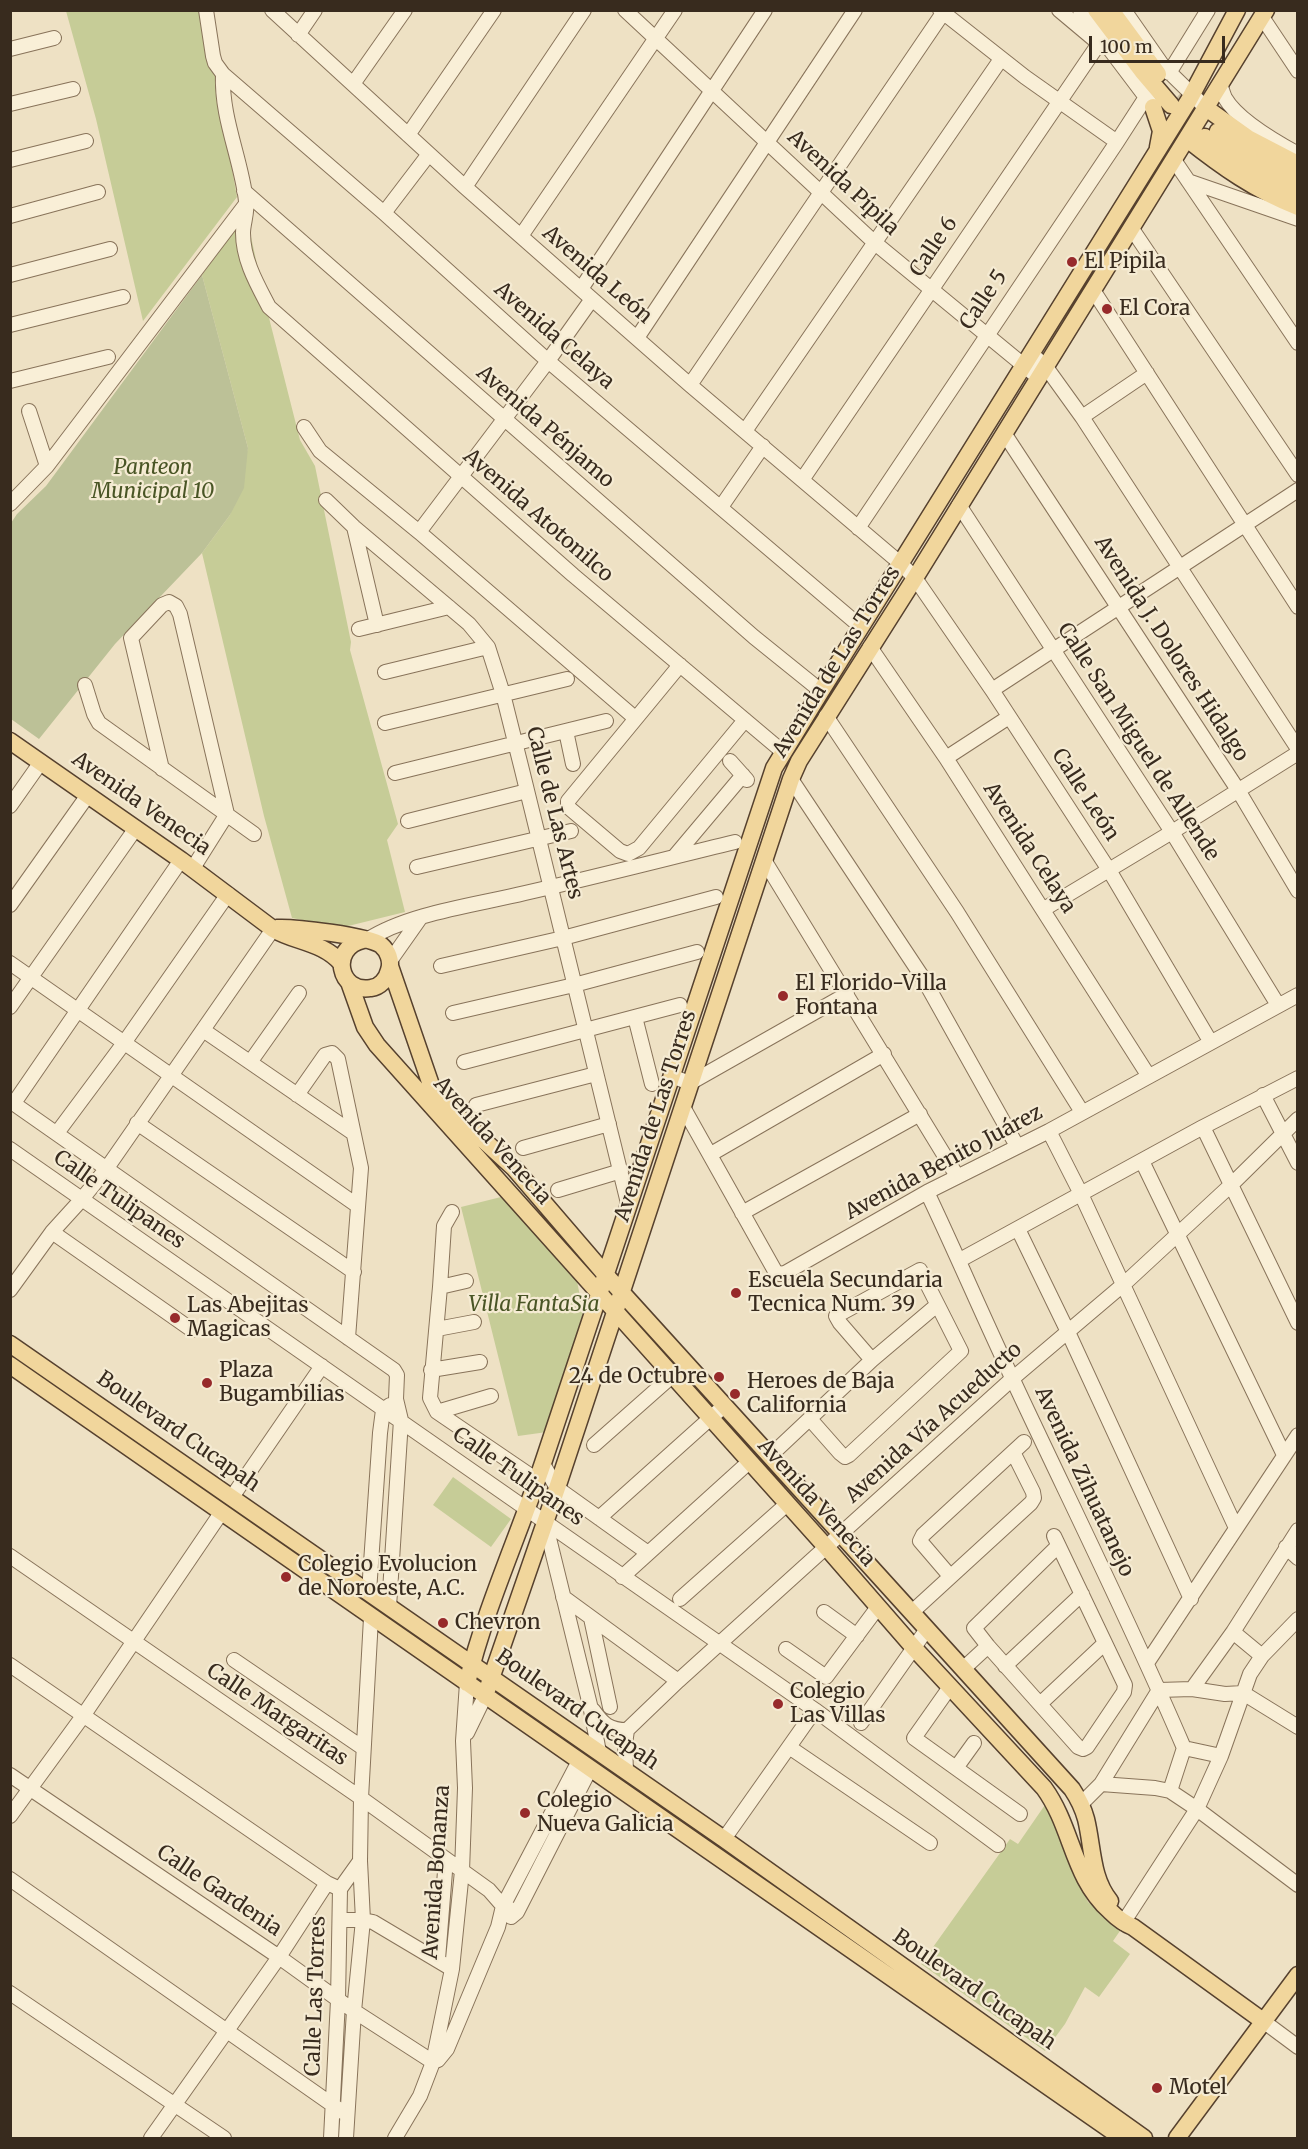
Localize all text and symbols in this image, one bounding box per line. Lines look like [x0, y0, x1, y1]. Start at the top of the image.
scale bar [1092, 24, 1228, 62]
text: 100 m [1100, 35, 1153, 58]
street label: Avenida Pípila [782, 125, 904, 241]
street label: Calle 6 [905, 212, 963, 282]
street label: Avenida León [537, 221, 657, 329]
place label: El Pipila [1084, 249, 1166, 275]
marker: El Pipila [1065, 255, 1079, 269]
street label: Calle 5 [955, 265, 1013, 335]
street label: Avenida Celaya [489, 277, 619, 395]
place label: El Cora [1119, 296, 1190, 322]
marker: El Cora [1100, 302, 1114, 316]
street label: Avenida Pénjamo [471, 360, 619, 494]
street label: Avenida Atotonilco [458, 444, 618, 588]
park label: Panteon Municipal 10 [92, 455, 214, 505]
street label: Avenida J. Dolores Hidalgo [1089, 531, 1253, 767]
street label: Avenida de Las Torres [768, 562, 906, 762]
street label: Calle San Miguel de Allende [1052, 618, 1224, 866]
street label: Calle de Las Artes [520, 724, 588, 902]
street label: Calle León [1046, 744, 1124, 846]
street label: Avenida Venecia [67, 747, 215, 861]
street label: Avenida Celaya [977, 778, 1081, 918]
place label: El Florido-Villa Fontana [795, 971, 947, 1021]
marker: El Florido-Villa Fontana [776, 989, 790, 1003]
street label: Avenida de Las Torres [610, 1007, 702, 1225]
street label: Avenida Venecia [428, 1072, 556, 1210]
street label: Avenida Benito Juárez [841, 1100, 1047, 1226]
street label: Calle Tulipanes [48, 1145, 190, 1255]
place label: Escuela Secundaria Tecnica Num. 39 [748, 1268, 943, 1318]
marker: Escuela Secundaria Tecnica Num. 39 [729, 1286, 743, 1300]
park label: Villa FantaSia [468, 1292, 600, 1318]
place label: Las Abejitas Magicas [187, 1293, 309, 1343]
marker: Las Abejitas Magicas [168, 1311, 182, 1325]
street label: Avenida Vía Acueducto [841, 1337, 1027, 1509]
place label: Plaza Bugambilias [219, 1358, 345, 1408]
place label: 24 de Octubre [569, 1364, 707, 1390]
street label: Boulevard Cucapah [92, 1366, 264, 1498]
place label: Heroes de Baja California [747, 1369, 895, 1419]
marker: 24 de Octubre [712, 1370, 726, 1384]
marker: Plaza Bugambilias [200, 1376, 214, 1390]
street label: Avenida Zihuatanejo [1029, 1383, 1139, 1581]
marker: Heroes de Baja California [728, 1387, 742, 1401]
street label: Calle Tulipanes [447, 1422, 589, 1532]
street label: Avenida Venecia [752, 1434, 880, 1572]
place label: Colegio Evolucion de Noroeste, A.C. [298, 1552, 477, 1602]
marker: Colegio Evolucion de Noroeste, A.C. [279, 1570, 293, 1584]
place label: Chevron [455, 1610, 541, 1636]
marker: Chevron [436, 1616, 450, 1630]
street label: Boulevard Cucapah [491, 1644, 663, 1776]
street label: Calle Margaritas [201, 1658, 353, 1772]
place label: Colegio Las Villas [790, 1679, 886, 1729]
marker: Colegio Las Villas [771, 1697, 785, 1711]
street label: Avenida Bonanza [418, 1784, 456, 1960]
place label: Colegio Nueva Galicia [537, 1788, 674, 1838]
marker: Colegio Nueva Galicia [518, 1806, 532, 1820]
street label: Calle Gardenia [152, 1840, 286, 1942]
street label: Calle Las Torres [301, 1915, 331, 2077]
street label: Boulevard Cucapah [888, 1924, 1060, 2056]
place label: Motel [1169, 2075, 1227, 2101]
marker: Motel [1150, 2081, 1164, 2095]

